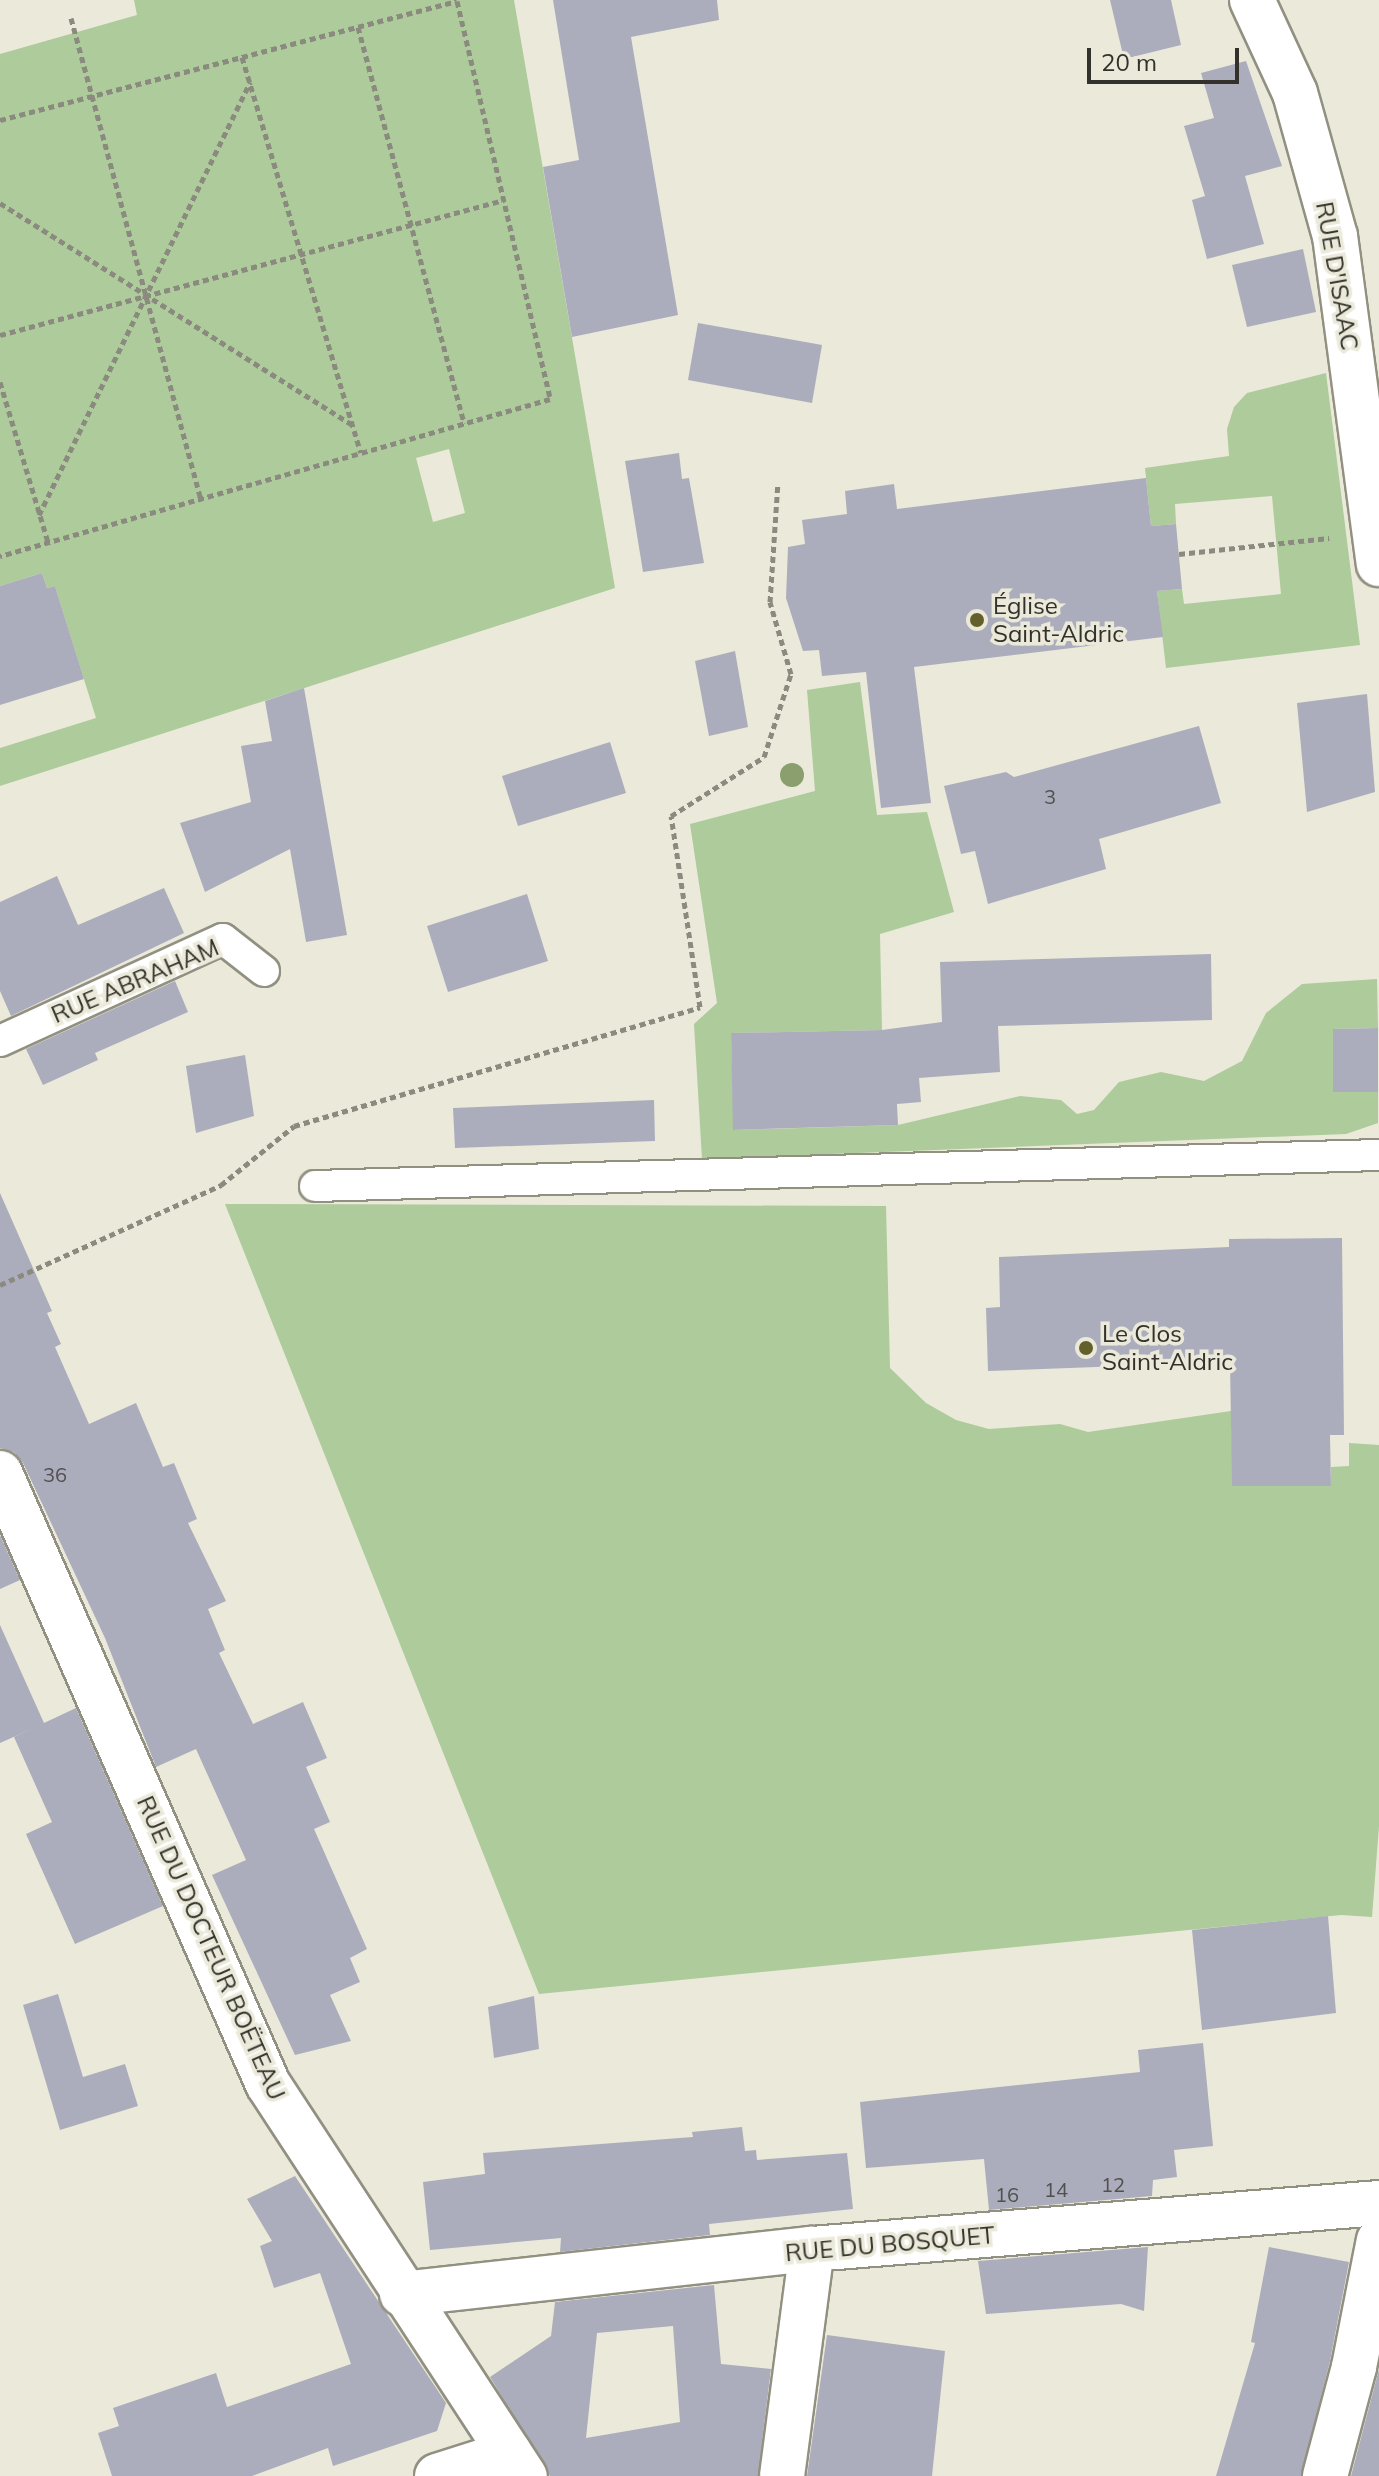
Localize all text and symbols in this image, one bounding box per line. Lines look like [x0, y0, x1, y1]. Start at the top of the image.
scale bar [1091, 32, 1243, 82]
text: 20 m [1101, 47, 1157, 77]
street label: RUE D'ISAAC [1310, 200, 1364, 352]
place label: Église Saint-Aldric [993, 592, 1124, 648]
marker: Église Saint-Aldric [968, 611, 986, 629]
house number: 3 [1044, 784, 1056, 808]
street label: RUE ABRAHAM [47, 933, 223, 1029]
place label: Le Clos Saint-Aldric [1102, 1320, 1233, 1376]
marker: Le Clos Saint-Aldric [1077, 1339, 1095, 1357]
house number: 36 [43, 1462, 67, 1486]
street label: RUE DU DOCTEUR BOËTEAU [131, 1791, 291, 2105]
house number: 12 [1101, 2172, 1125, 2196]
house number: 14 [1044, 2177, 1068, 2201]
house number: 16 [995, 2182, 1019, 2206]
street label: RUE DU BOSQUET [784, 2220, 996, 2268]

